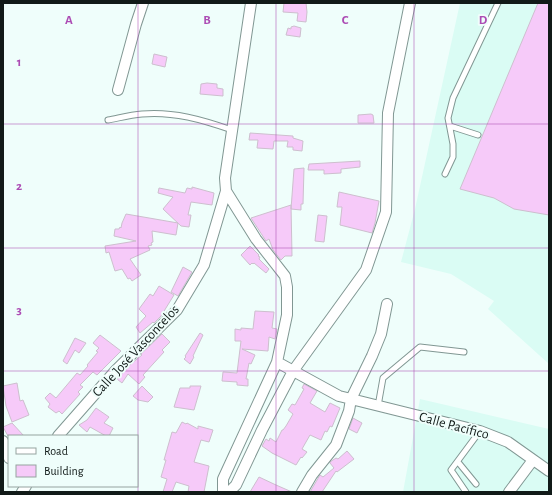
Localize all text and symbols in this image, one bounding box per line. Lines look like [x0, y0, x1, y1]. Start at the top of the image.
text: A [65, 14, 73, 27]
text: B [203, 14, 211, 27]
text: C [342, 14, 349, 27]
text: D [479, 14, 488, 27]
text: 1 [17, 56, 21, 69]
text: 2 [16, 180, 22, 193]
street label: Calle José Vasconcelos [90, 302, 182, 400]
text: 3 [16, 304, 22, 317]
street label: Calle Pacífico [418, 410, 491, 442]
legend [8, 435, 138, 487]
text: Road [44, 445, 68, 457]
text: Building [44, 465, 84, 477]

